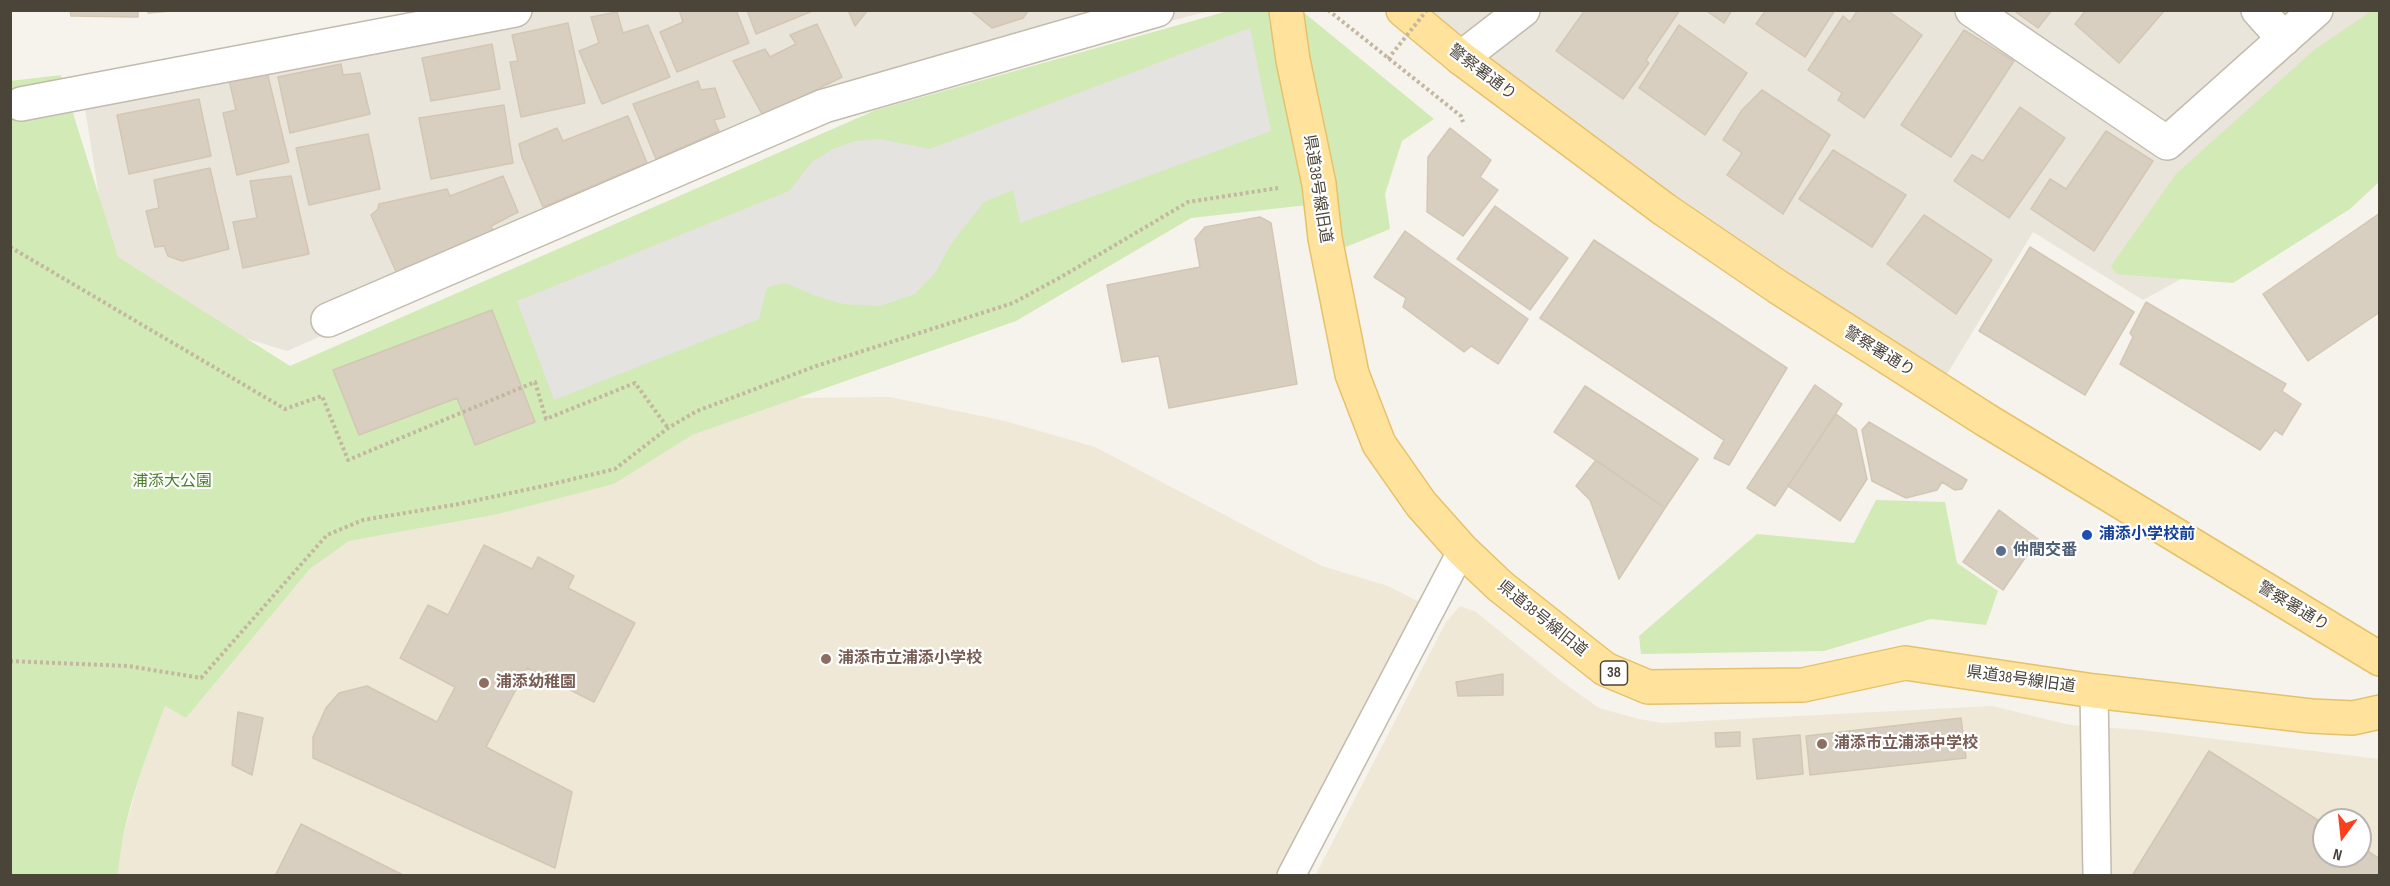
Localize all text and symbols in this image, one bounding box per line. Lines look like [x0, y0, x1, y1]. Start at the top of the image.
street label: 警察署通り [1444, 41, 1520, 105]
street label: 県道38号線旧道 [1299, 133, 1335, 245]
street label: 警察署通り [1840, 323, 1918, 381]
park label: 浦添大公園 [132, 472, 212, 492]
place label: 浦添小学校前 [2099, 525, 2195, 545]
marker: 浦添小学校前 [2080, 528, 2094, 542]
place label: 仲間交番 [2013, 541, 2077, 561]
marker: 仲間交番 [1994, 544, 2008, 558]
street label: 県道38号線旧道 [1493, 577, 1591, 661]
street label: 警察署通り [2254, 578, 2332, 636]
place label: 浦添市立浦添小学校 [838, 649, 982, 669]
marker: 浦添市立浦添小学校 [819, 652, 833, 666]
road number: 38 [1600, 661, 1628, 685]
street label: 県道38号線旧道 [1965, 663, 2077, 697]
place label: 浦添幼稚園 [496, 673, 576, 693]
marker: 浦添幼稚園 [477, 676, 491, 690]
place label: 浦添市立浦添中学校 [1834, 734, 1978, 754]
marker: 浦添市立浦添中学校 [1815, 737, 1829, 751]
north arrow [2312, 808, 2372, 868]
text: N [2331, 844, 2344, 864]

